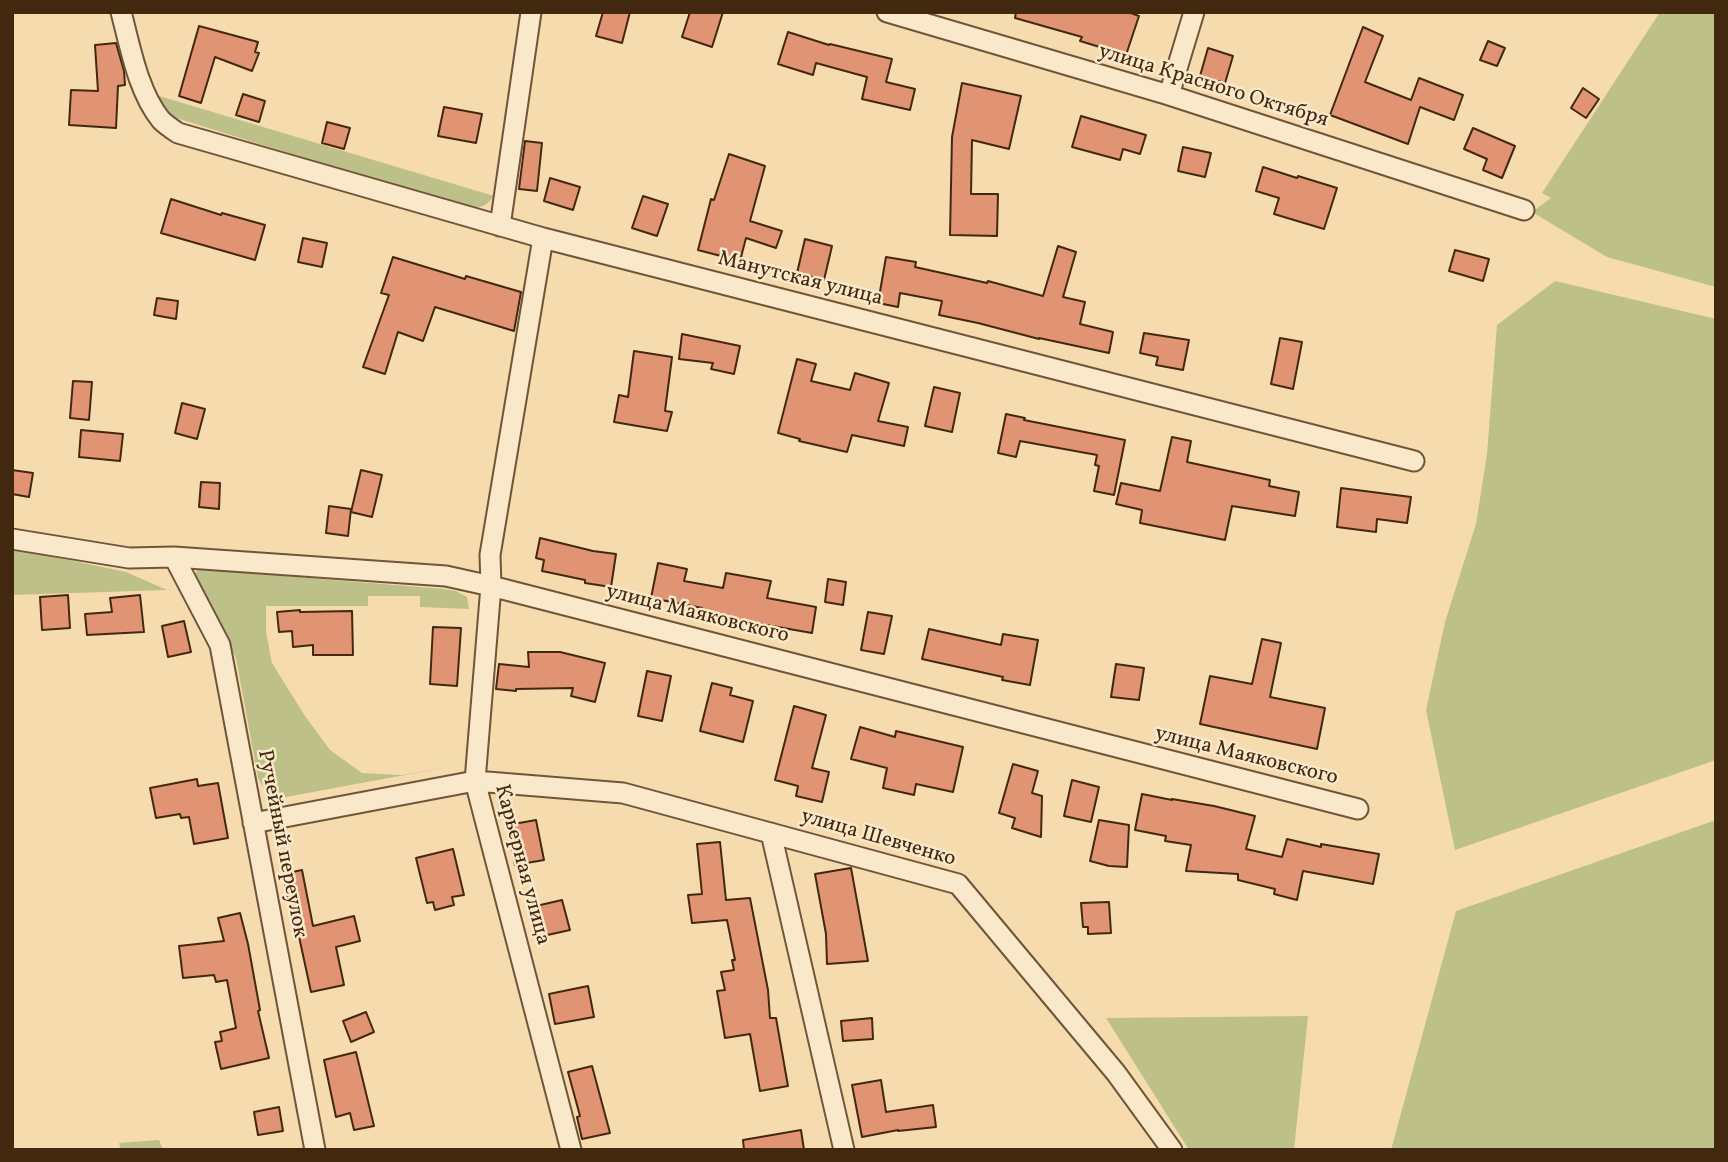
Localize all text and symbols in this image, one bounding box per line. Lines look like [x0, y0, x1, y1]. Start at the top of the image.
street label: улица Красного Октября [1095, 40, 1331, 134]
street label: Манутская улица [715, 247, 885, 313]
street label: улица Маяковского [603, 580, 791, 650]
street label: улица Маяковского [1152, 722, 1340, 792]
street label: Ручейный переулок [250, 748, 312, 940]
street label: Карьерная улица [487, 782, 555, 948]
street label: улица Шевченко [798, 805, 958, 873]

